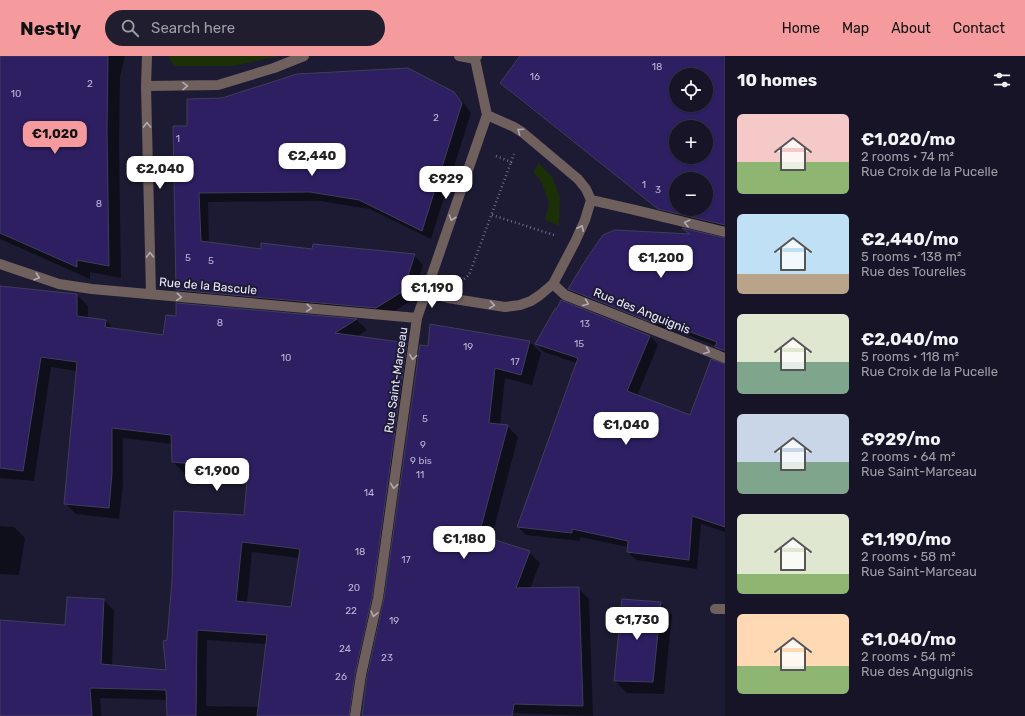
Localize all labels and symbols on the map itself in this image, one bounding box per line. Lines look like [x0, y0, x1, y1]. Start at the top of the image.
house number: 18 [652, 61, 662, 73]
house number: 16 [530, 71, 540, 83]
house number: 2 [87, 78, 93, 90]
one-way arrow [182, 82, 188, 90]
house number: 10 [11, 88, 21, 100]
house number: 2 [433, 112, 439, 124]
pin: €1,020 [22, 121, 88, 155]
one-way arrow [143, 122, 151, 128]
one-way arrow [517, 129, 524, 136]
house number: 1 [176, 133, 180, 145]
pin: €2,440 [279, 143, 345, 177]
pin: €2,040 [127, 156, 193, 190]
pin: €929 [422, 166, 470, 200]
house number: 1 [642, 179, 646, 191]
house number: 3 [655, 184, 661, 196]
house number: 8 [96, 198, 102, 210]
one-way arrow [448, 215, 457, 222]
one-way arrow [684, 219, 691, 228]
one-way arrow [576, 225, 584, 233]
pin: €1,200 [628, 245, 694, 279]
one-way arrow [146, 252, 154, 258]
house number: 5 [185, 252, 191, 264]
house number: 5 [208, 255, 214, 267]
one-way arrow [33, 272, 40, 280]
street label: Rue de la Bascule [158, 275, 258, 297]
pin: €1,190 [399, 275, 465, 309]
street label: Rue des Anguignis [591, 285, 693, 337]
one-way arrow [176, 292, 182, 301]
one-way arrow [583, 299, 590, 307]
one-way arrow [489, 300, 495, 309]
one-way arrow [306, 304, 312, 313]
house number: 8 [217, 317, 223, 329]
house number: 13 [580, 318, 590, 330]
street label: Rue Saint-Marceau [382, 326, 410, 434]
house number: 15 [574, 338, 584, 350]
house number: 19 [463, 341, 473, 353]
one-way arrow [703, 347, 710, 355]
house number: 10 [281, 352, 291, 364]
one-way arrow [408, 354, 417, 360]
house number: 17 [510, 356, 520, 368]
pin: €1,040 [593, 412, 659, 446]
house number: 5 [422, 413, 428, 425]
house number: 9 [420, 439, 426, 451]
house number: 9 bis [410, 455, 432, 467]
pin: €1,900 [184, 458, 250, 492]
house number: 11 [416, 469, 424, 481]
one-way arrow [390, 483, 399, 489]
house number: 14 [364, 487, 374, 499]
pin: €1,180 [431, 526, 497, 560]
house number: 18 [355, 546, 365, 558]
house number: 17 [401, 554, 411, 566]
house number: 20 [348, 582, 360, 594]
house number: 22 [345, 605, 357, 617]
pin: €1,730 [604, 607, 670, 641]
one-way arrow [371, 611, 379, 617]
house number: 19 [389, 615, 399, 627]
house number: 24 [339, 643, 351, 655]
house number: 23 [381, 652, 393, 664]
house number: 26 [335, 671, 347, 683]

